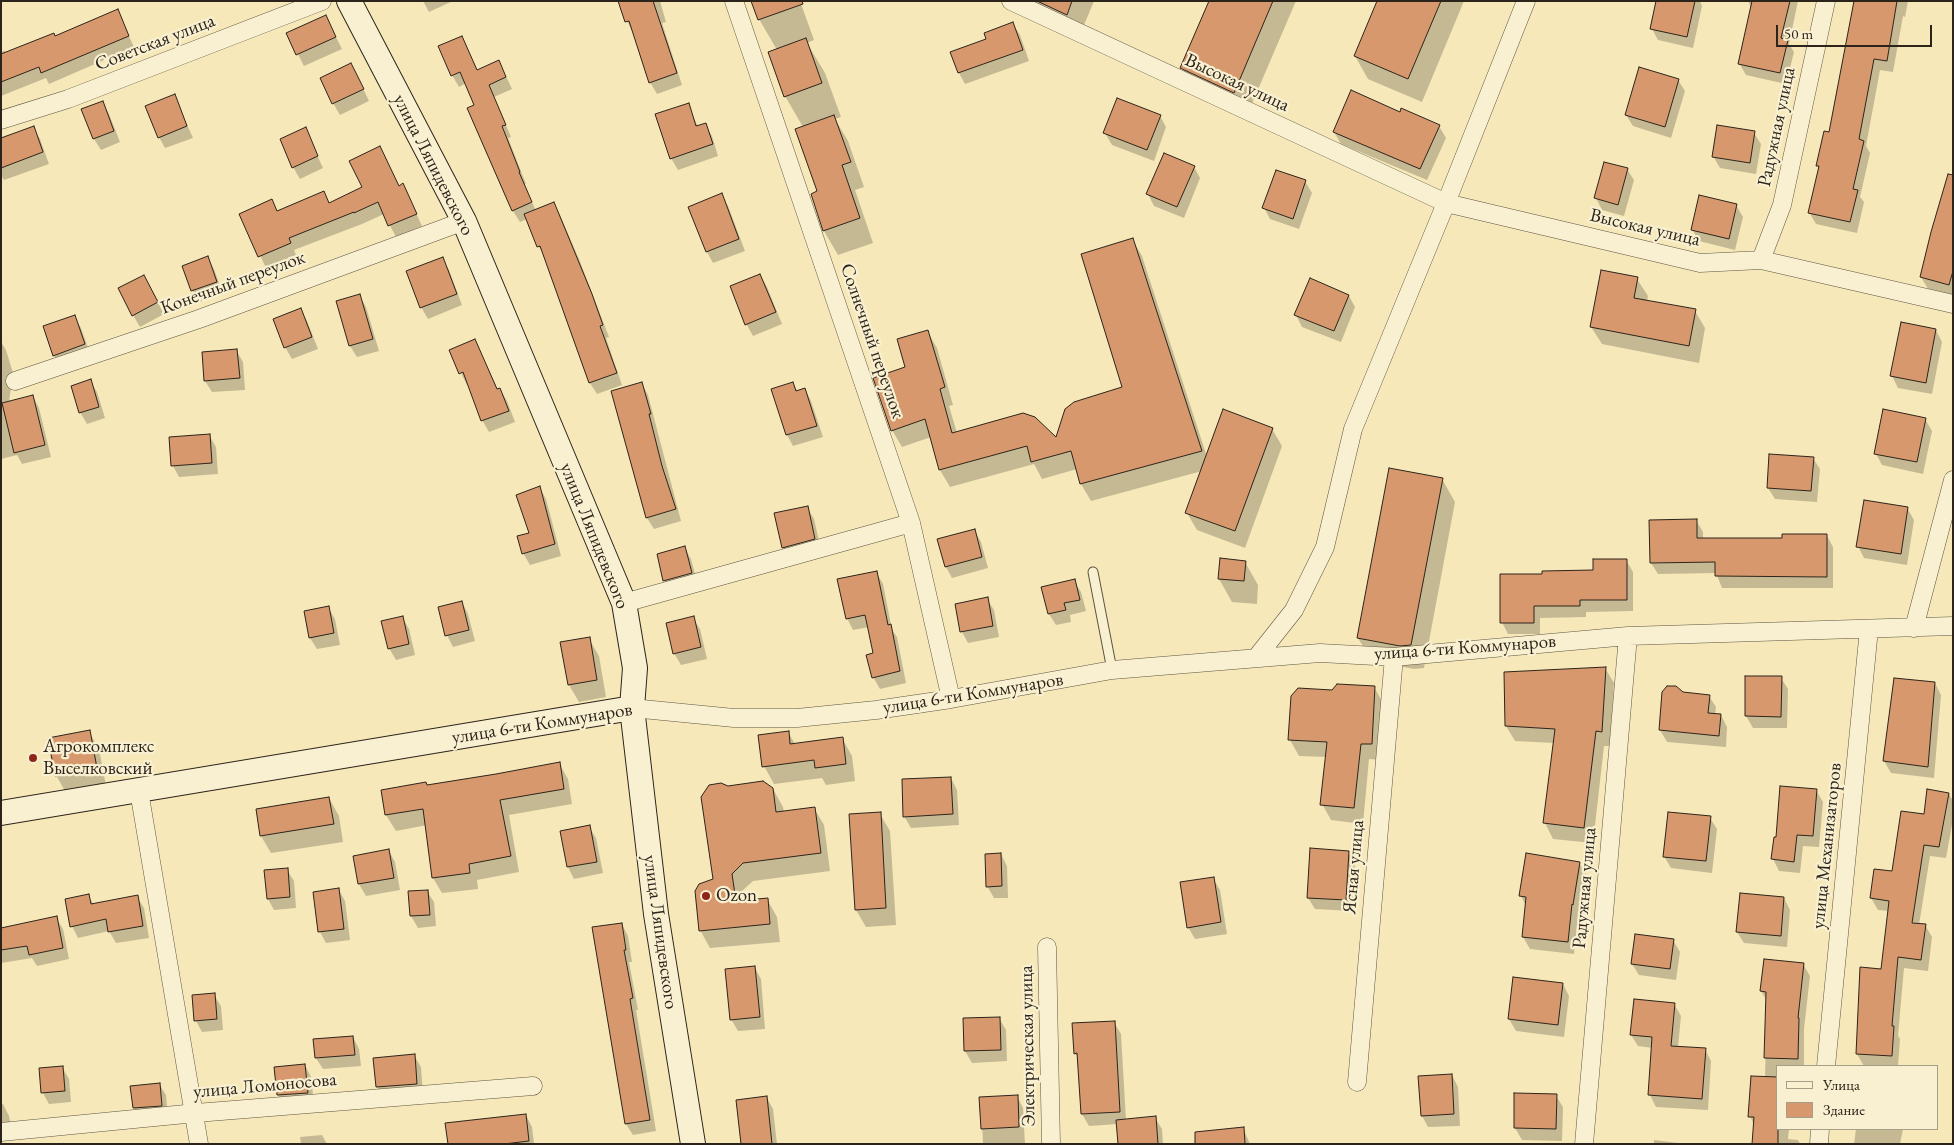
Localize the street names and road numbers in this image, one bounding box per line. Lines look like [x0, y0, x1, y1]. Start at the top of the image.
street label: Советская улица [92, 10, 218, 76]
street label: Высокая улица [1181, 49, 1293, 117]
street label: Радужная улица [1753, 65, 1801, 189]
street label: улица Ляпидевского [388, 91, 478, 239]
street label: Высокая улица [1588, 204, 1702, 252]
street label: Конечный переулок [157, 246, 309, 320]
street label: Солнечный переулок [835, 260, 909, 422]
street label: улица Ляпидевского [554, 460, 634, 612]
street label: улица 6-ти Коммунаров [1373, 630, 1557, 666]
street label: улица 6-ти Коммунаров [881, 668, 1065, 720]
street label: улица 6-ти Коммунаров [450, 698, 634, 750]
street label: улица Механизаторов [1807, 762, 1847, 930]
street label: Ясная улица [1339, 819, 1369, 915]
street label: Радужная улица [1568, 826, 1602, 950]
street label: улица Ляпидевского [638, 853, 682, 1011]
street label: Электрическая улица [1015, 965, 1041, 1127]
street label: улица Ломоносова [192, 1068, 338, 1104]

